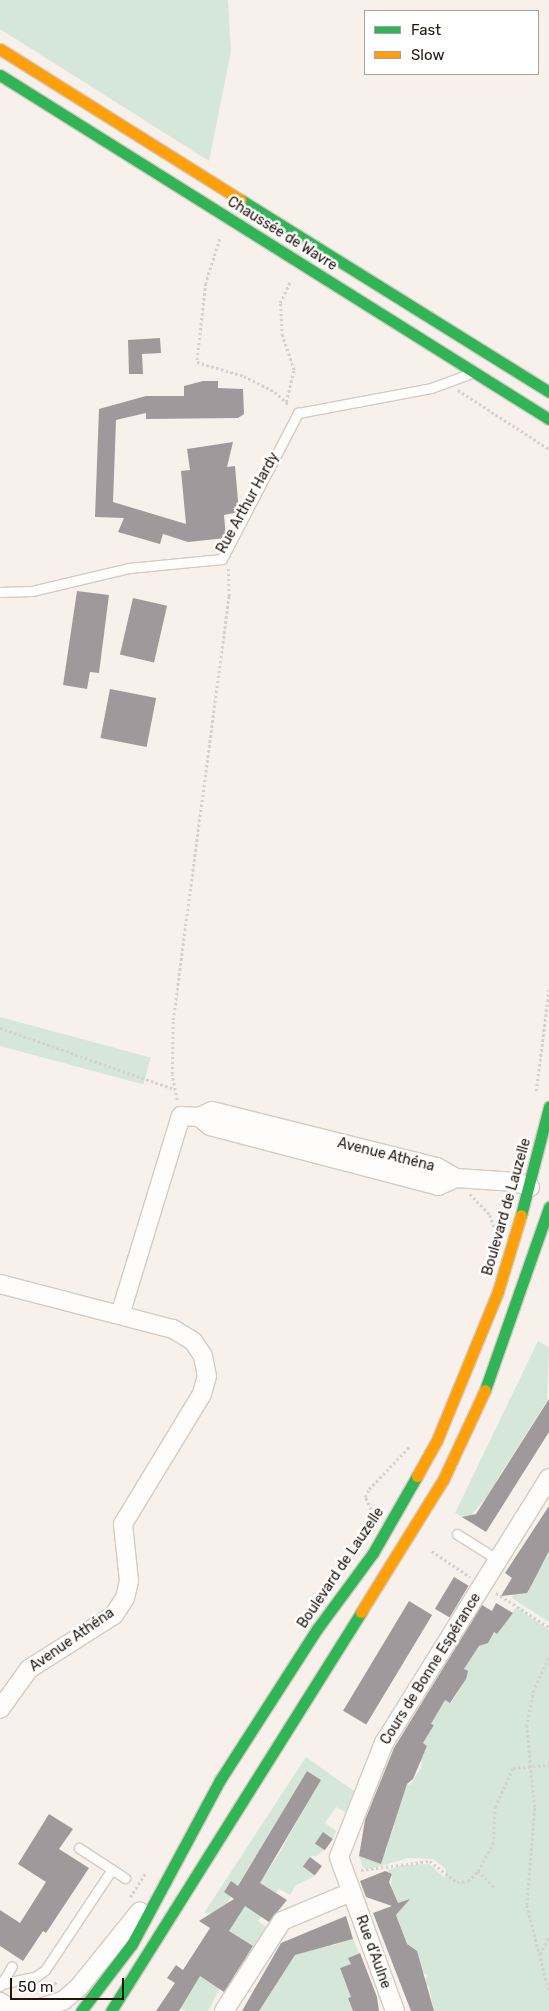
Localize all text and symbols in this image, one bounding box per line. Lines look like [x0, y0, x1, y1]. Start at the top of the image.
legend [364, 10, 539, 75]
text: Fast [411, 21, 441, 39]
text: Slow [411, 46, 444, 64]
street label: Chaussée de Wavre [224, 193, 340, 275]
street label: Rue Arthur Hardy [213, 449, 283, 557]
street label: Avenue Athéna [336, 1135, 436, 1175]
street label: Boulevard de Lauzelle [479, 1136, 535, 1278]
street label: Boulevard de Lauzelle [294, 1504, 388, 1632]
street label: Cours de Bonne Espérance [377, 1590, 485, 1748]
street label: Avenue Athéna [26, 1605, 118, 1675]
street label: Rue d'Aulne [352, 1913, 394, 1991]
scale bar [12, 1968, 126, 2000]
text: 50 m [18, 1978, 53, 1996]

